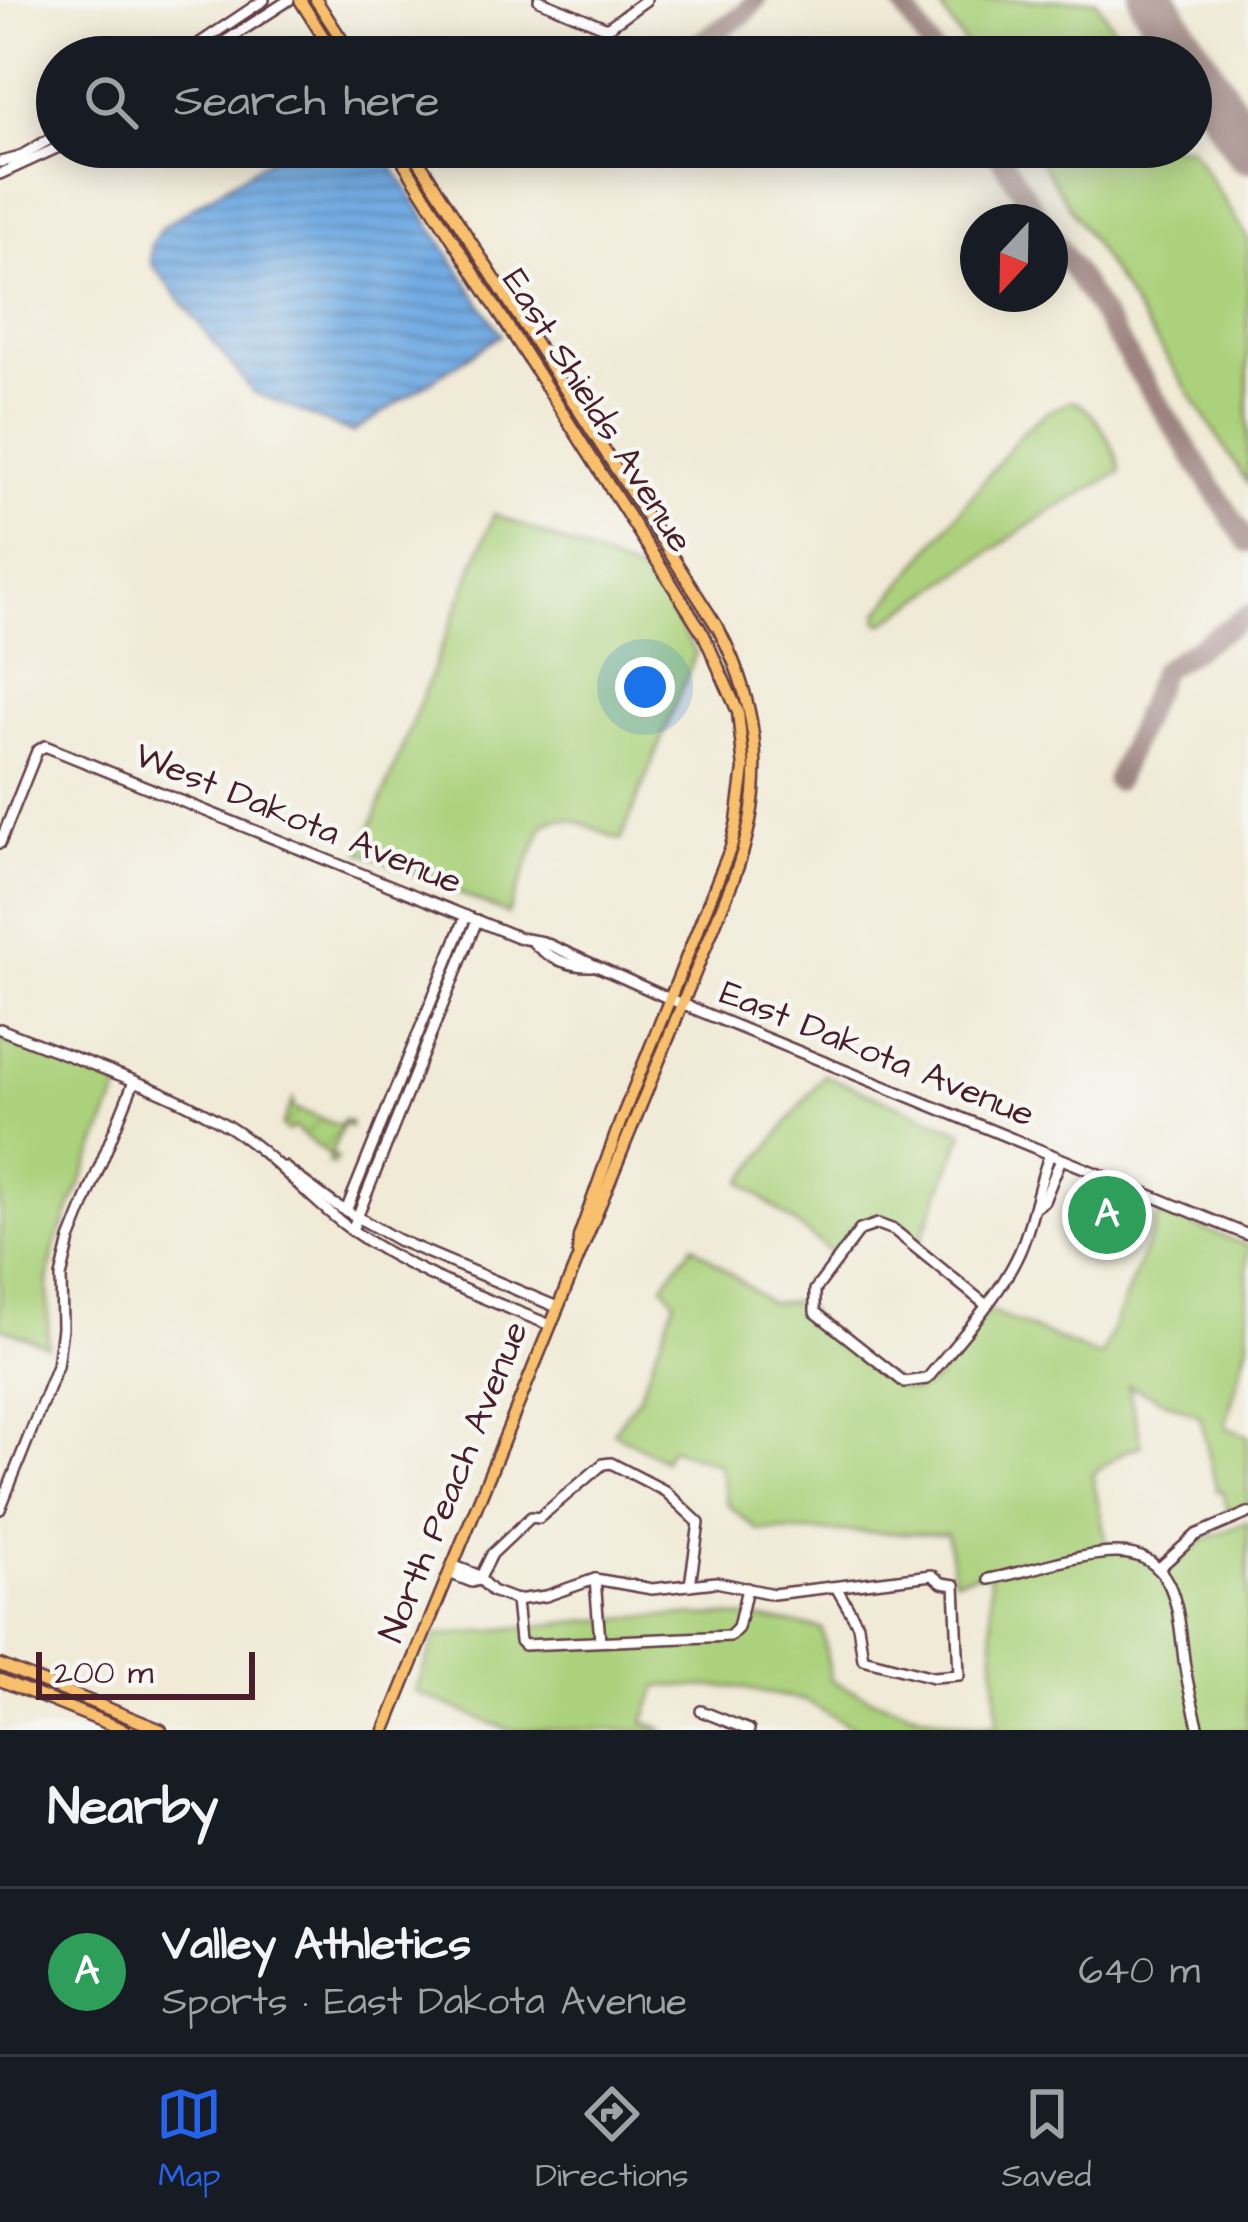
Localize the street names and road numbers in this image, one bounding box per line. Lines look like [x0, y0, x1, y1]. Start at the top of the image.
street label: East Shields Avenue [489, 259, 705, 563]
street label: West Dakota Avenue [127, 730, 469, 908]
street label: East Dakota Avenue [712, 968, 1042, 1140]
street label: North Peach Avenue [366, 1314, 542, 1650]

